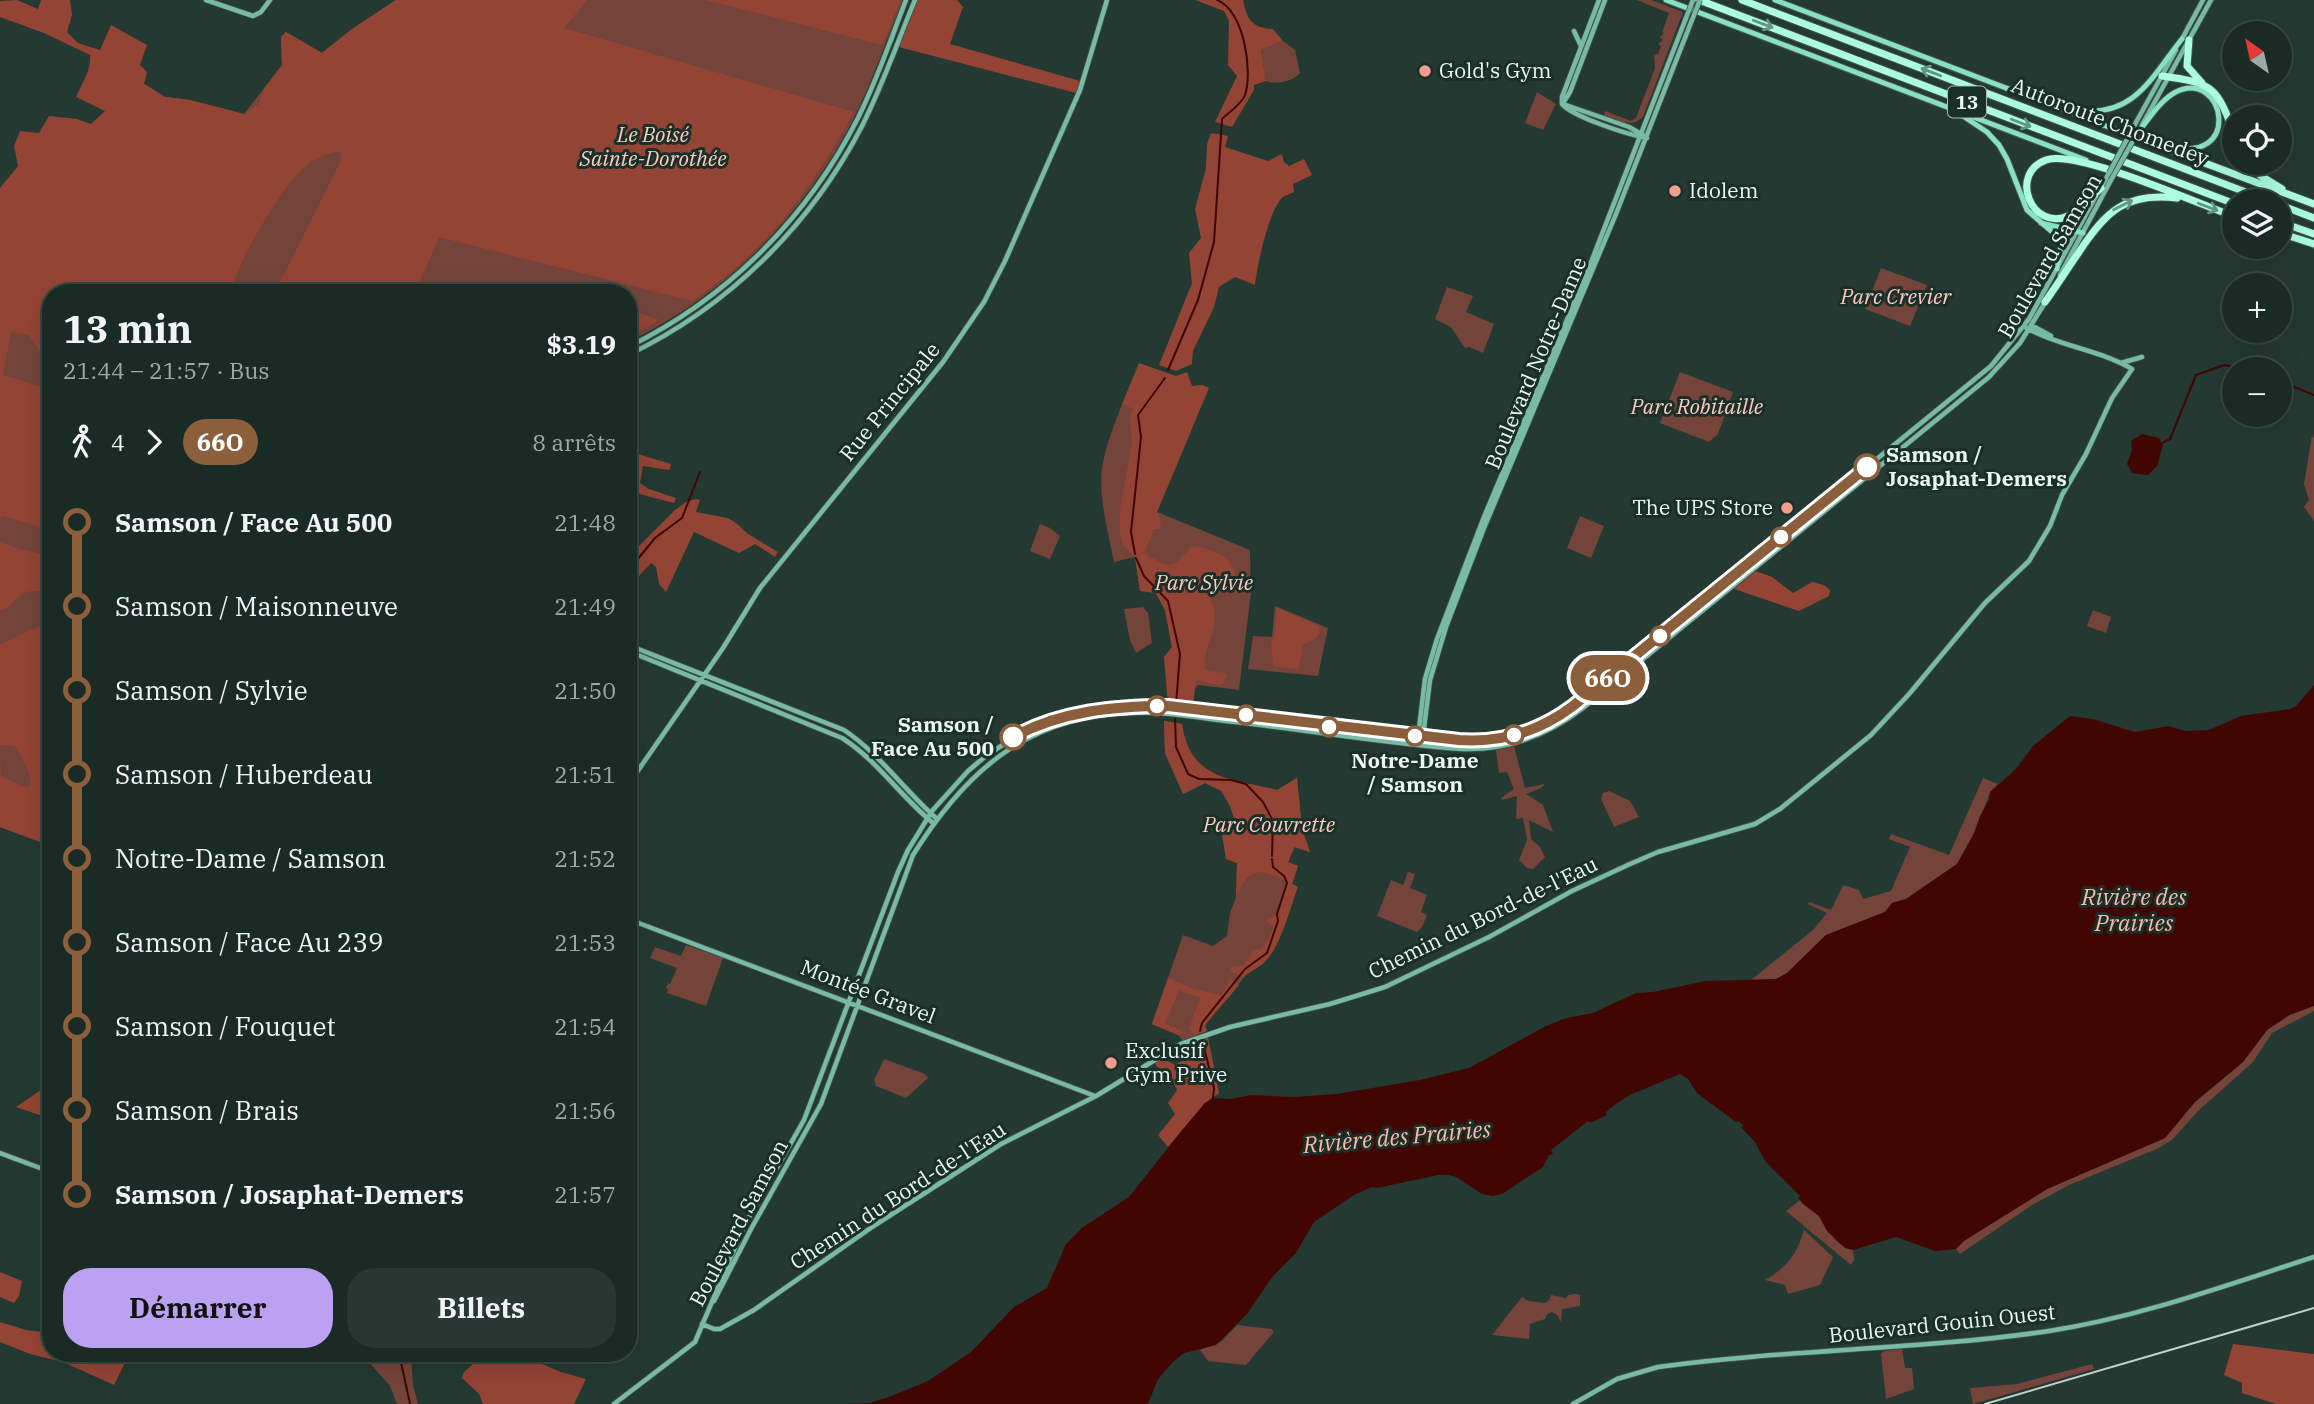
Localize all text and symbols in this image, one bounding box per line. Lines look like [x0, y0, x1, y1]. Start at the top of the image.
one-way arrow [1751, 19, 1773, 32]
north arrow [2222, 21, 2292, 91]
map controls [2222, 21, 2292, 427]
place label: Gold's Gym [1439, 56, 1552, 84]
marker: Gold's Gym [1417, 63, 1433, 79]
one-way arrow [1921, 65, 1942, 77]
street label: Autoroute Chomedey [2008, 71, 2214, 172]
road number: 13 [1948, 86, 1986, 118]
button: locate [2222, 105, 2292, 175]
one-way arrow [2010, 118, 2032, 130]
park label: Le Boisé Sainte-Dorothée [578, 120, 727, 172]
street label: Boulevard Samson [1991, 168, 2108, 343]
place label: Idolem [1689, 176, 1758, 204]
marker: Idolem [1667, 183, 1683, 199]
button: layers [2222, 189, 2292, 259]
one-way arrow [2112, 198, 2133, 212]
one-way arrow [2197, 201, 2219, 214]
street label: Boulevard Notre-Dame [1478, 252, 1592, 473]
button: + [2222, 273, 2292, 343]
park label: Parc Crevier [1839, 282, 1952, 310]
text: 13 min [63, 304, 192, 353]
text: $3.19 [546, 327, 616, 361]
street label: Rue Principale [833, 336, 946, 467]
text: 21:44 – 21:57 · Bus [63, 355, 270, 385]
button: − [2222, 357, 2292, 427]
park label: Parc Robitaille [1630, 392, 1764, 420]
icon: walk [63, 423, 101, 461]
icon: forward [135, 423, 173, 461]
text: 66O [197, 426, 244, 458]
text: 4 [111, 427, 125, 457]
text: 8 arrêts [532, 427, 616, 457]
place label: Samson / Josaphat-Demers [1886, 440, 2067, 492]
marker: Samson / Josaphat-Demers [1854, 454, 1880, 480]
place label: The UPS Store [1632, 493, 1773, 521]
marker: The UPS Store [1779, 500, 1795, 516]
text: Samson / Face Au 500 [115, 505, 392, 539]
text: 21:48 [554, 507, 616, 537]
unlabelled marker [1771, 527, 1791, 547]
park label: Parc Sylvie [1154, 568, 1254, 596]
text: Samson / Maisonneuve [115, 589, 398, 623]
text: 21:49 [554, 591, 616, 621]
unlabelled marker [1650, 626, 1670, 646]
line badge: 66O [1568, 655, 1648, 701]
text: 66O [1584, 662, 1632, 694]
text: Samson / Sylvie [115, 673, 308, 707]
text: 21:50 [554, 675, 616, 705]
unlabelled marker [1147, 696, 1167, 716]
unlabelled marker [1236, 705, 1256, 725]
place label: Samson / Face Au 500 [871, 710, 994, 762]
unlabelled marker [1319, 717, 1339, 737]
marker: Samson / Face Au 500 [1000, 724, 1026, 750]
unlabelled marker [1504, 725, 1524, 745]
marker: Notre-Dame / Samson [1405, 726, 1425, 746]
place label: Notre-Dame / Samson [1351, 746, 1479, 798]
text: Samson / Huberdeau [115, 757, 373, 791]
text: 21:51 [554, 759, 616, 789]
park label: Parc Couvrette [1202, 810, 1336, 838]
text: Notre-Dame / Samson [115, 841, 386, 875]
text: 21:52 [554, 843, 616, 873]
street label: Chemin du Bord-de-l'Eau [1363, 849, 1602, 985]
water label: Rivière des Prairies [2080, 881, 2187, 937]
text: Samson / Face Au 239 [115, 925, 384, 959]
text: 21:53 [554, 927, 616, 957]
street label: Montée Gravel [797, 952, 940, 1030]
text: Samson / Fouquet [115, 1009, 336, 1043]
text: 21:54 [554, 1011, 616, 1041]
place label: Exclusif Gym Prive [1125, 1036, 1227, 1088]
marker: Exclusif Gym Prive [1103, 1055, 1119, 1071]
text: Samson / Brais [115, 1093, 299, 1127]
text: 21:56 [554, 1095, 616, 1125]
water label: Rivière des Prairies [1301, 1113, 1493, 1159]
street label: Chemin du Bord-de-l'Eau [784, 1115, 1011, 1275]
street label: Boulevard Samson [682, 1134, 794, 1311]
text: Samson / Josaphat-Demers [115, 1177, 464, 1211]
text: 21:57 [554, 1179, 616, 1209]
button: Démarrer [63, 1268, 333, 1348]
button: Billets [347, 1268, 616, 1348]
street label: Boulevard Gouin Ouest [1827, 1297, 2056, 1349]

